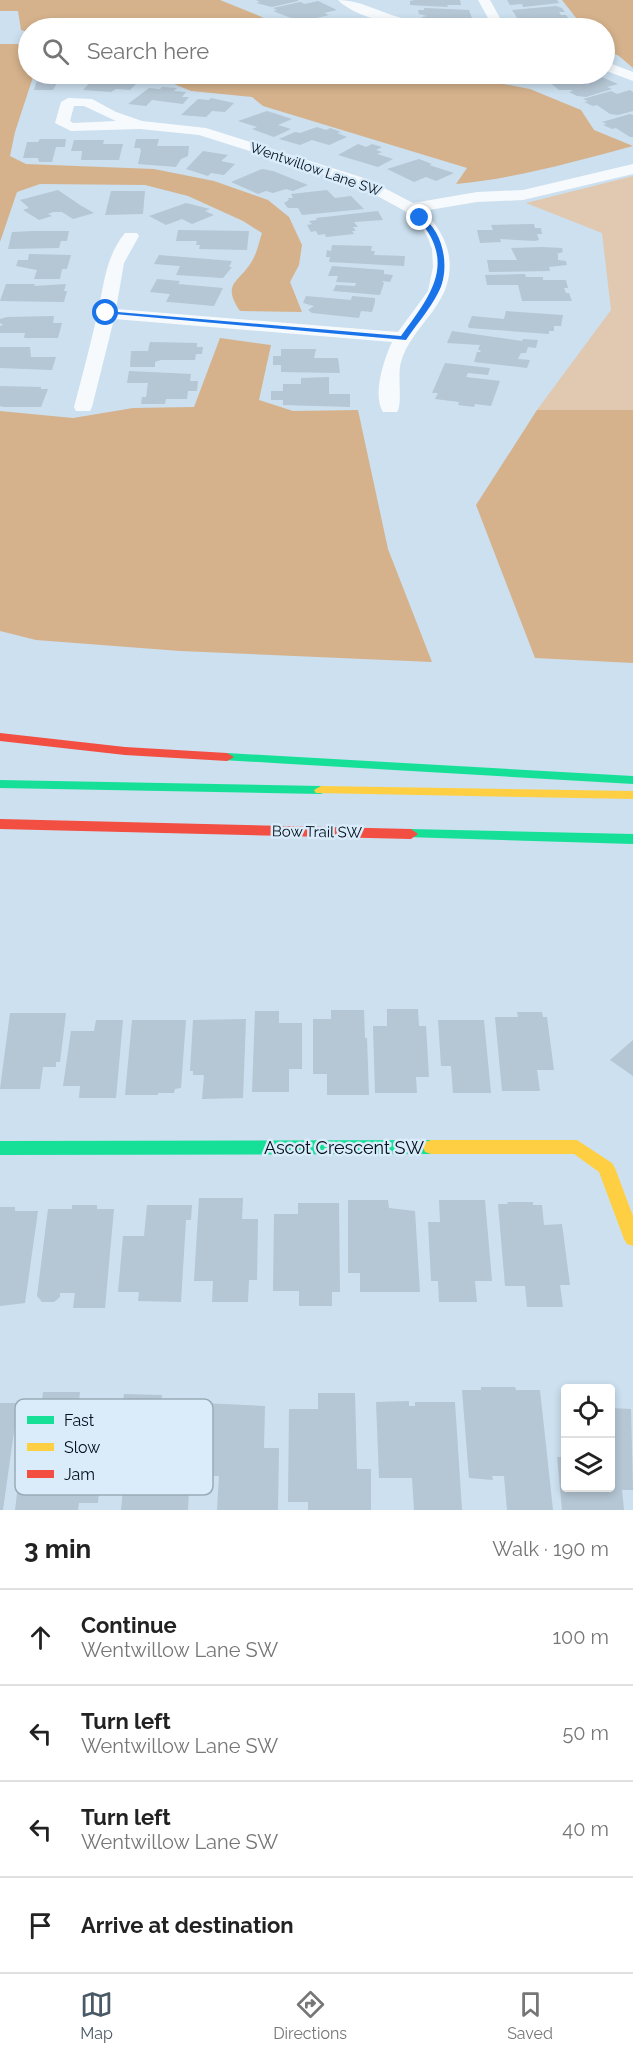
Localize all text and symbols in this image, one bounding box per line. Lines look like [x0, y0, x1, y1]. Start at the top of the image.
search box [18, 18, 615, 84]
icon: search [39, 35, 72, 68]
text: Search here [87, 38, 209, 64]
street label: Wentwillow Lane SW [248, 139, 384, 199]
route end [406, 204, 432, 230]
route start [92, 299, 118, 325]
street label: Bow Trail SW [272, 822, 363, 842]
street label: Ascot Crescent SW [264, 1137, 424, 1158]
map controls [561, 1384, 615, 1492]
button: locate [561, 1384, 615, 1438]
legend [15, 1399, 213, 1495]
text: Fast [64, 1411, 95, 1430]
text: Slow [64, 1438, 100, 1457]
button: layers [561, 1438, 615, 1492]
text: Jam [64, 1465, 95, 1484]
text: 3 min [24, 1534, 91, 1564]
text: Walk · 190 m [492, 1537, 609, 1561]
text: Continue [81, 1612, 177, 1638]
icon: ahead [24, 1621, 57, 1654]
text: 100 m [552, 1625, 609, 1649]
text: Wentwillow Lane SW [81, 1638, 278, 1662]
text: Turn left [81, 1708, 171, 1734]
icon: left [24, 1717, 57, 1750]
text: 50 m [562, 1721, 609, 1745]
text: Wentwillow Lane SW [81, 1734, 278, 1758]
text: Turn left [81, 1804, 171, 1830]
icon: left [24, 1813, 57, 1846]
text: 40 m [562, 1817, 609, 1841]
text: Wentwillow Lane SW [81, 1830, 278, 1854]
icon: arrive [24, 1909, 57, 1942]
text: Arrive at destination [81, 1912, 294, 1938]
tab: Map [80, 1988, 113, 2043]
tab: Directions [273, 1988, 347, 2043]
tab: Saved [507, 1988, 553, 2043]

